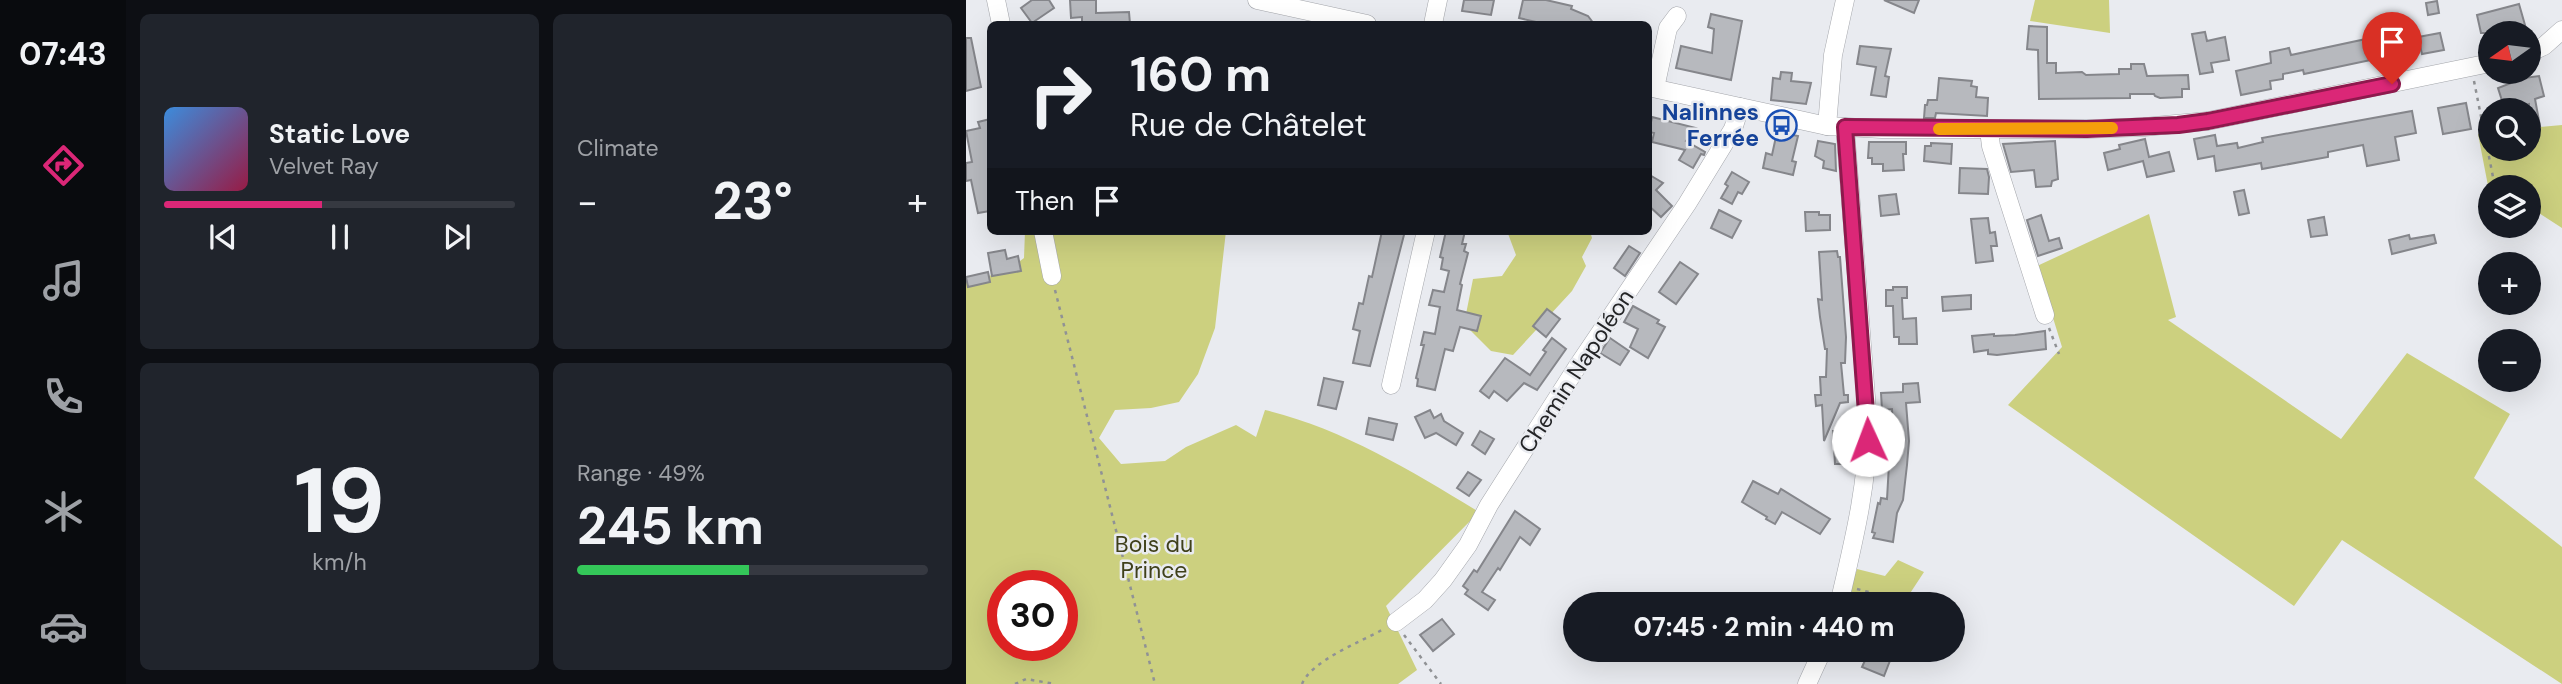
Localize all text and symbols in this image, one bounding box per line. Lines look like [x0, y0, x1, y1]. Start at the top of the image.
pin [2362, 12.0, 2422, 84]
north arrow [2478, 21, 2541, 84]
map controls [2478, 21, 2541, 392]
icon: arrive [2373, 23, 2411, 61]
text: 07:43 [19, 33, 107, 75]
text: 160 m [1130, 42, 1271, 106]
icon: right [1015, 49, 1106, 140]
place label: Nalinnes Ferrée [1662, 97, 1759, 153]
button: search [2478, 98, 2541, 161]
text: Rue de Châtelet [1130, 104, 1367, 146]
bus stop icon: Nalinnes Ferrée [1765, 108, 1799, 142]
text: Static Love [269, 117, 410, 151]
text: Climate [577, 133, 659, 163]
icon: directions [39, 141, 88, 190]
text: Velvet Ray [269, 151, 379, 181]
text: 23° [712, 167, 793, 235]
button: layers [2478, 175, 2541, 238]
text: − [577, 177, 598, 227]
text: + [907, 177, 928, 227]
icon: arrive [1088, 182, 1126, 220]
text: Then [1015, 184, 1074, 218]
icon: previous [204, 218, 242, 256]
icon: pause [321, 218, 359, 256]
icon: next [438, 218, 476, 256]
button: + [2478, 252, 2541, 315]
icon: music [39, 256, 88, 305]
street label: Chemin Napoléon [1512, 283, 1640, 459]
button: − [2478, 329, 2541, 392]
icon: phone [39, 372, 88, 421]
position arrow [1831, 403, 1905, 477]
text: 19 [294, 442, 385, 560]
text: Range · 49% [577, 458, 705, 488]
icon: climate [39, 487, 88, 536]
text: 245 km [577, 492, 764, 560]
park label: Bois du Prince [1115, 529, 1193, 585]
text: km/h [312, 547, 367, 577]
speed limit sign: 30 [987, 570, 1078, 661]
icon: car [39, 602, 88, 651]
text: 07:45 · 2 min · 440 m [1634, 610, 1894, 644]

